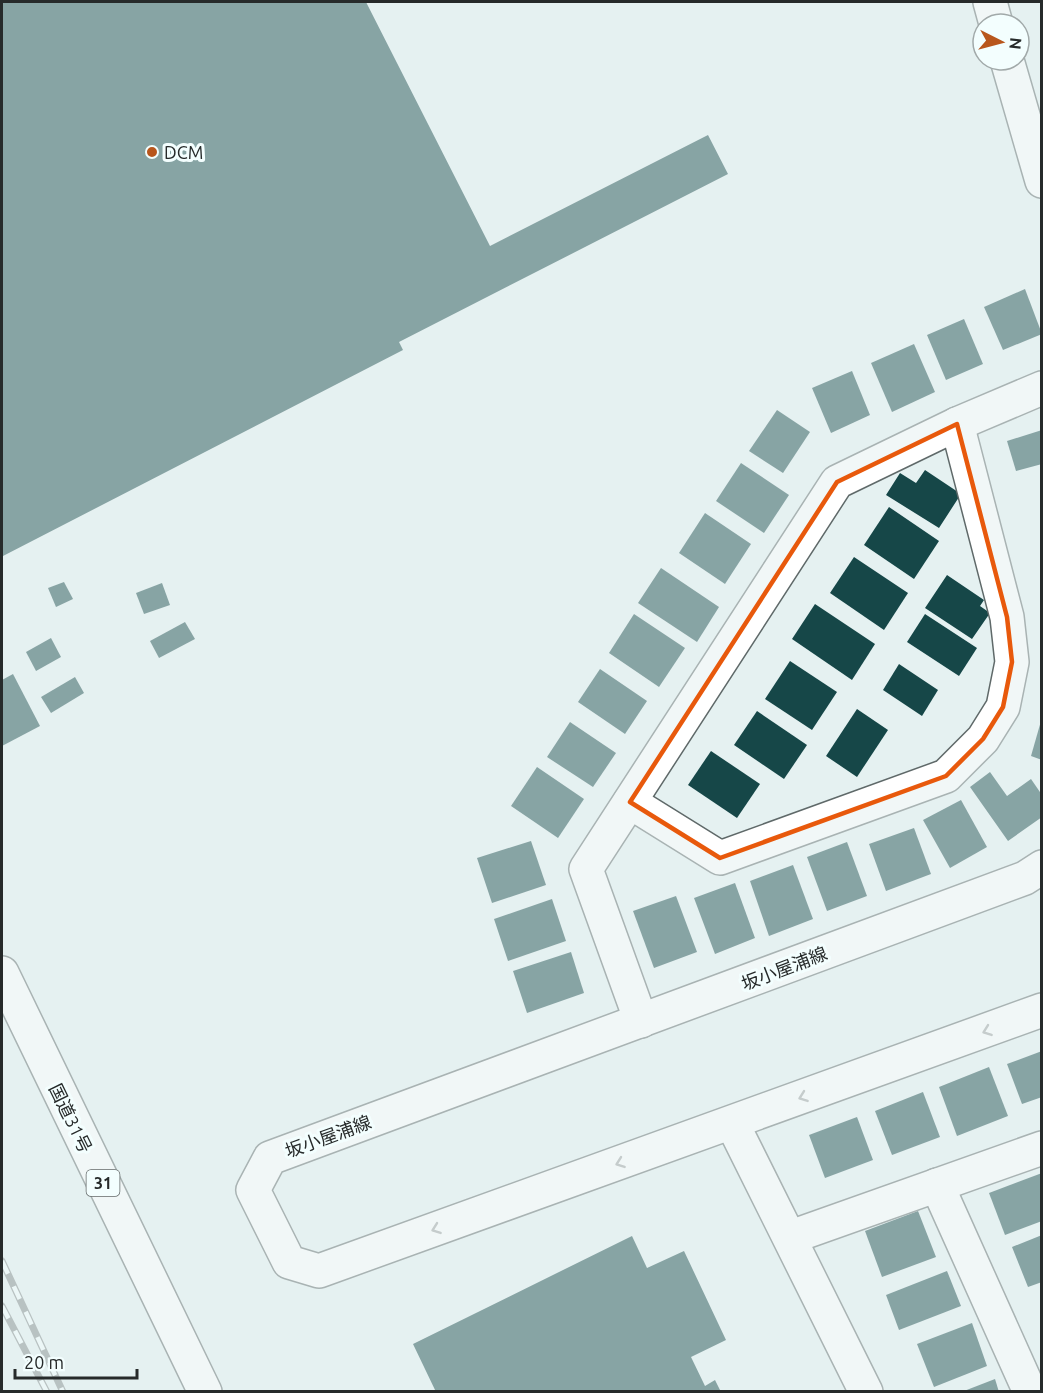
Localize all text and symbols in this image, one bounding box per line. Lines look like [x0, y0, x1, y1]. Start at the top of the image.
north arrow [971, 12, 1031, 72]
text: N [1006, 37, 1025, 50]
place label: DCM [164, 142, 203, 162]
marker: DCM [145, 145, 159, 159]
street label: 坂小屋浦線 [738, 943, 830, 993]
one-way arrow [982, 1023, 992, 1036]
street label: 国道31号 [46, 1080, 96, 1156]
one-way arrow [798, 1090, 809, 1103]
street label: 坂小屋浦線 [282, 1111, 374, 1161]
one-way arrow [615, 1156, 626, 1169]
road number: 31 [86, 1170, 120, 1196]
one-way arrow [431, 1222, 442, 1235]
scale bar [15, 1342, 136, 1380]
text: 20 m [24, 1352, 64, 1372]

